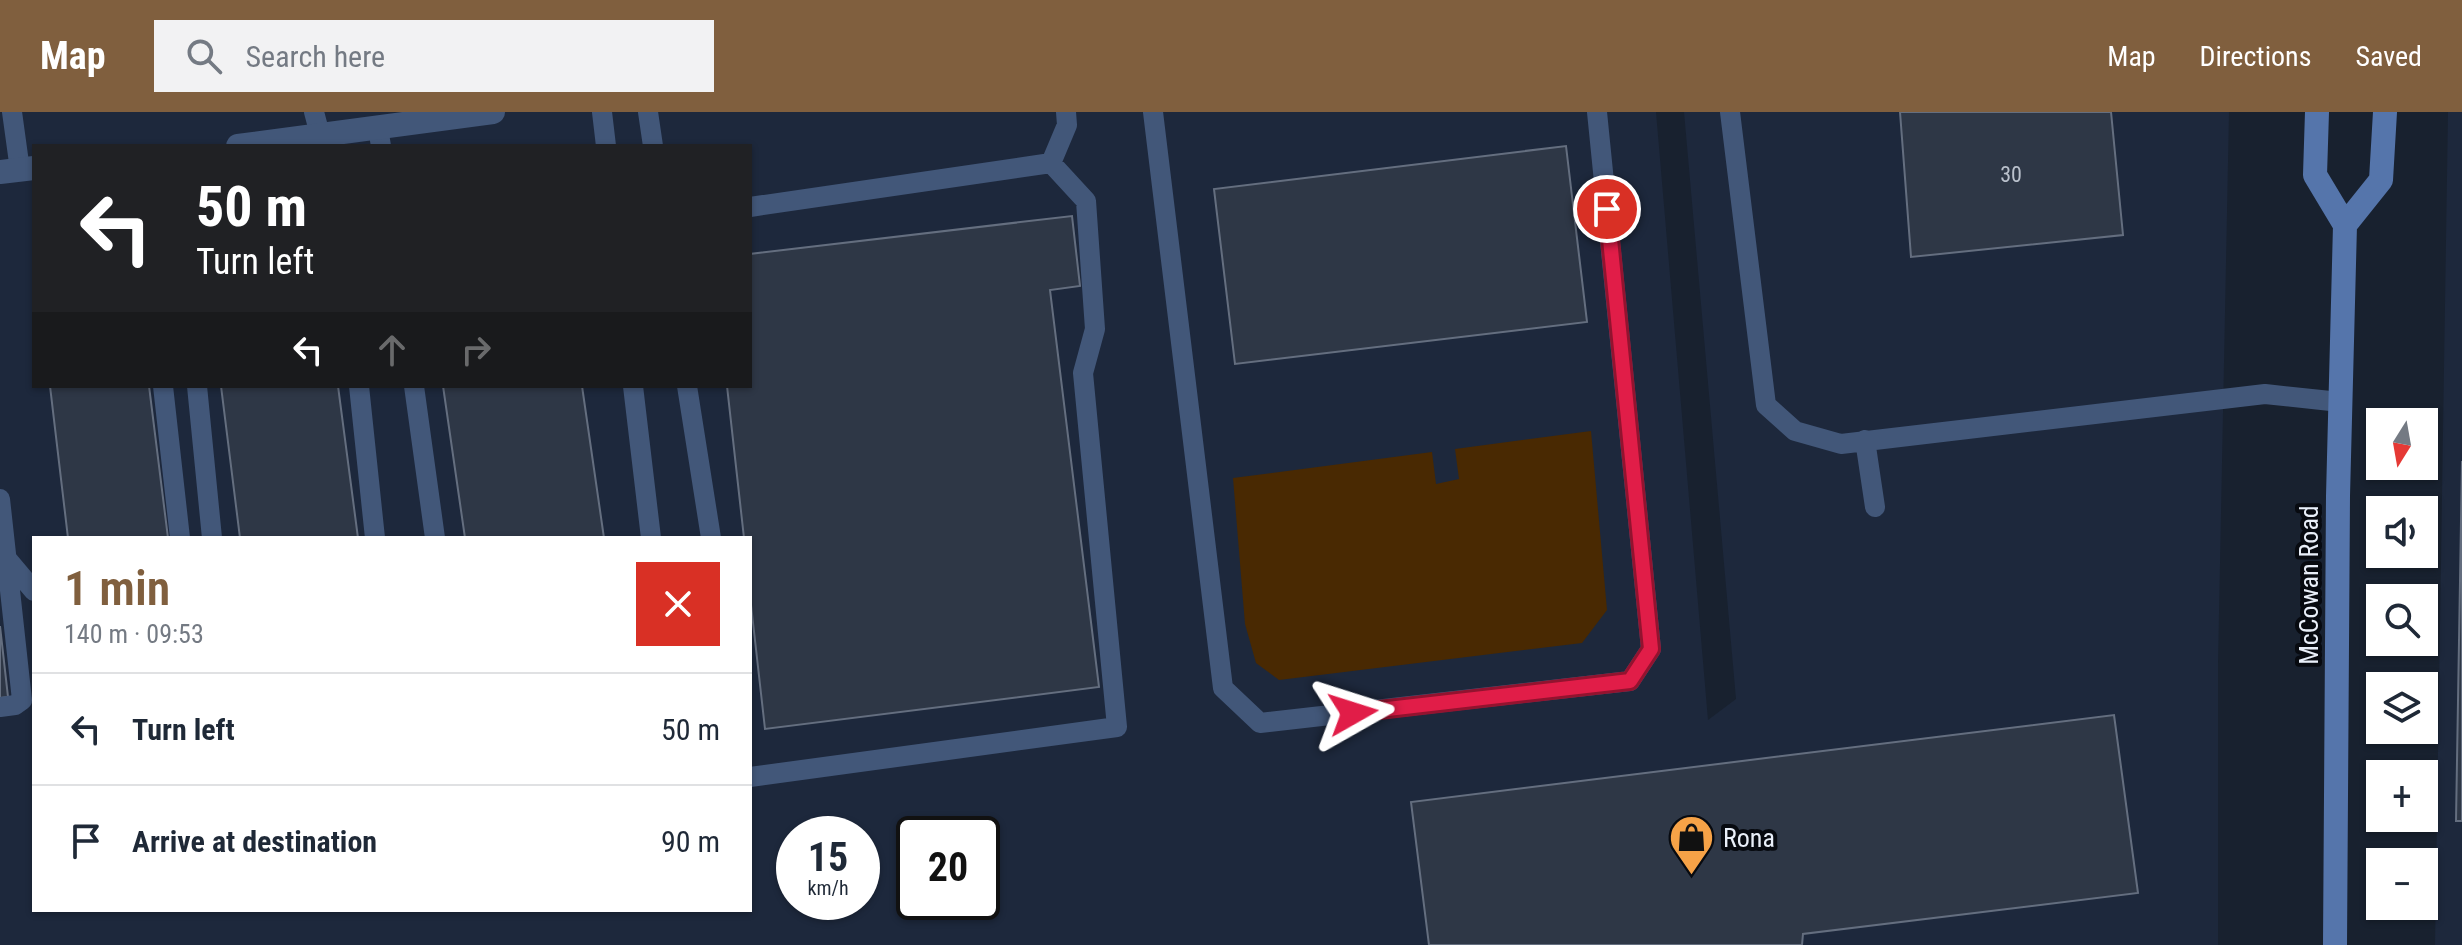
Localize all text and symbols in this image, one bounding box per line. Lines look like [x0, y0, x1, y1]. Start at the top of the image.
search box [154, 20, 714, 92]
text: Map [40, 34, 106, 78]
icon: search [182, 34, 226, 78]
text: Search here [246, 39, 385, 74]
text: Map [2107, 40, 2156, 73]
text: Directions [2200, 40, 2311, 73]
text: Saved [2355, 40, 2422, 73]
house number: 30 [2000, 162, 2022, 187]
text: 50 m [196, 174, 307, 240]
pin [1573, 175, 1641, 243]
icon: left [64, 176, 168, 280]
icon: arrive [1585, 187, 1629, 231]
text: Turn left [196, 241, 314, 283]
icon: left [286, 328, 330, 372]
icon: ahead [370, 328, 414, 372]
icon: right [454, 328, 498, 372]
north arrow [2366, 408, 2438, 480]
map controls [2366, 408, 2438, 920]
button: sound [2366, 496, 2438, 568]
street label: McCowan Road [2294, 505, 2324, 665]
text: 1 min [64, 560, 170, 617]
button: close [636, 562, 720, 646]
button: search [2366, 584, 2438, 656]
text: 140 m · 09:53 [64, 619, 204, 649]
position arrow [1311, 671, 1395, 755]
button: layers [2366, 672, 2438, 744]
icon: left [64, 707, 108, 751]
text: Turn left [132, 712, 235, 747]
text: 50 m [661, 712, 720, 747]
button: + [2366, 760, 2438, 832]
shop icon: Rona [1668, 814, 1716, 877]
speed limit sign: 20 [896, 816, 1000, 920]
icon: arrive [64, 819, 108, 863]
place label: Rona [1723, 823, 1775, 853]
text: Arrive at destination [132, 824, 377, 859]
text: 90 m [661, 824, 720, 859]
text: 15 [808, 834, 848, 881]
button: − [2366, 848, 2438, 920]
text: km/h [807, 876, 849, 900]

